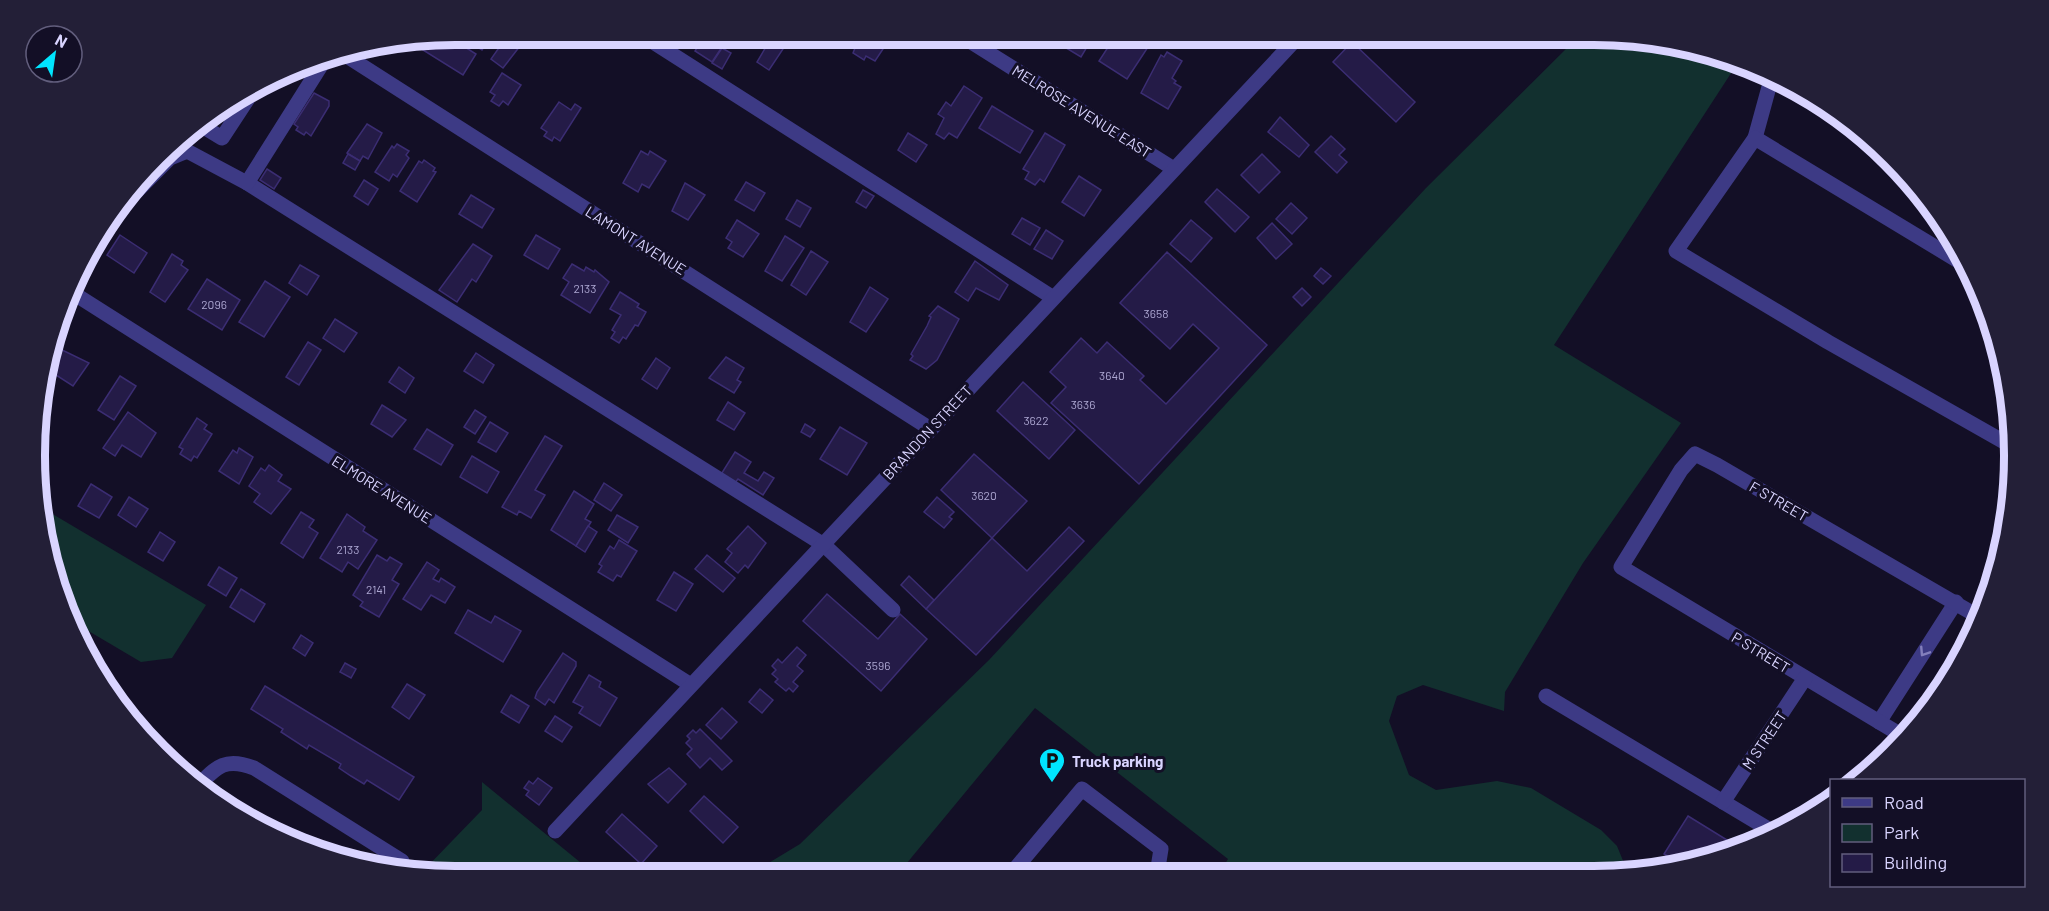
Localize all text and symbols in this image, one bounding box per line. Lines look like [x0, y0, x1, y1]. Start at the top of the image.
north arrow [24, 24, 84, 84]
text: N [52, 30, 71, 51]
street label: MELROSE AVENUE EAST [1009, 61, 1155, 161]
street label: LAMONT AVENUE [582, 202, 690, 278]
house number: 2133 [574, 281, 596, 295]
house number: 2096 [201, 297, 227, 311]
house number: 3658 [1144, 306, 1168, 320]
house number: 3640 [1099, 368, 1125, 382]
street label: BRANDON STREET [879, 381, 975, 483]
house number: 3636 [1071, 397, 1095, 411]
house number: 3622 [1023, 413, 1049, 427]
street label: ELMORE AVENUE [329, 451, 435, 527]
street label: F STREET [1747, 477, 1811, 525]
house number: 3620 [971, 488, 997, 502]
house number: 2133 [337, 542, 359, 556]
house number: 2141 [366, 582, 386, 596]
street label: P STREET [1729, 628, 1793, 676]
one-way arrow [1920, 645, 1931, 656]
house number: 3596 [866, 658, 890, 672]
street label: M STREET [1738, 707, 1790, 773]
parking icon: Truck parking [1037, 746, 1067, 784]
place label: Truck parking [1072, 752, 1163, 770]
legend [1830, 779, 2025, 887]
text: Road [1884, 791, 1924, 813]
text: Park [1884, 821, 1919, 843]
text: Building [1884, 851, 1947, 873]

